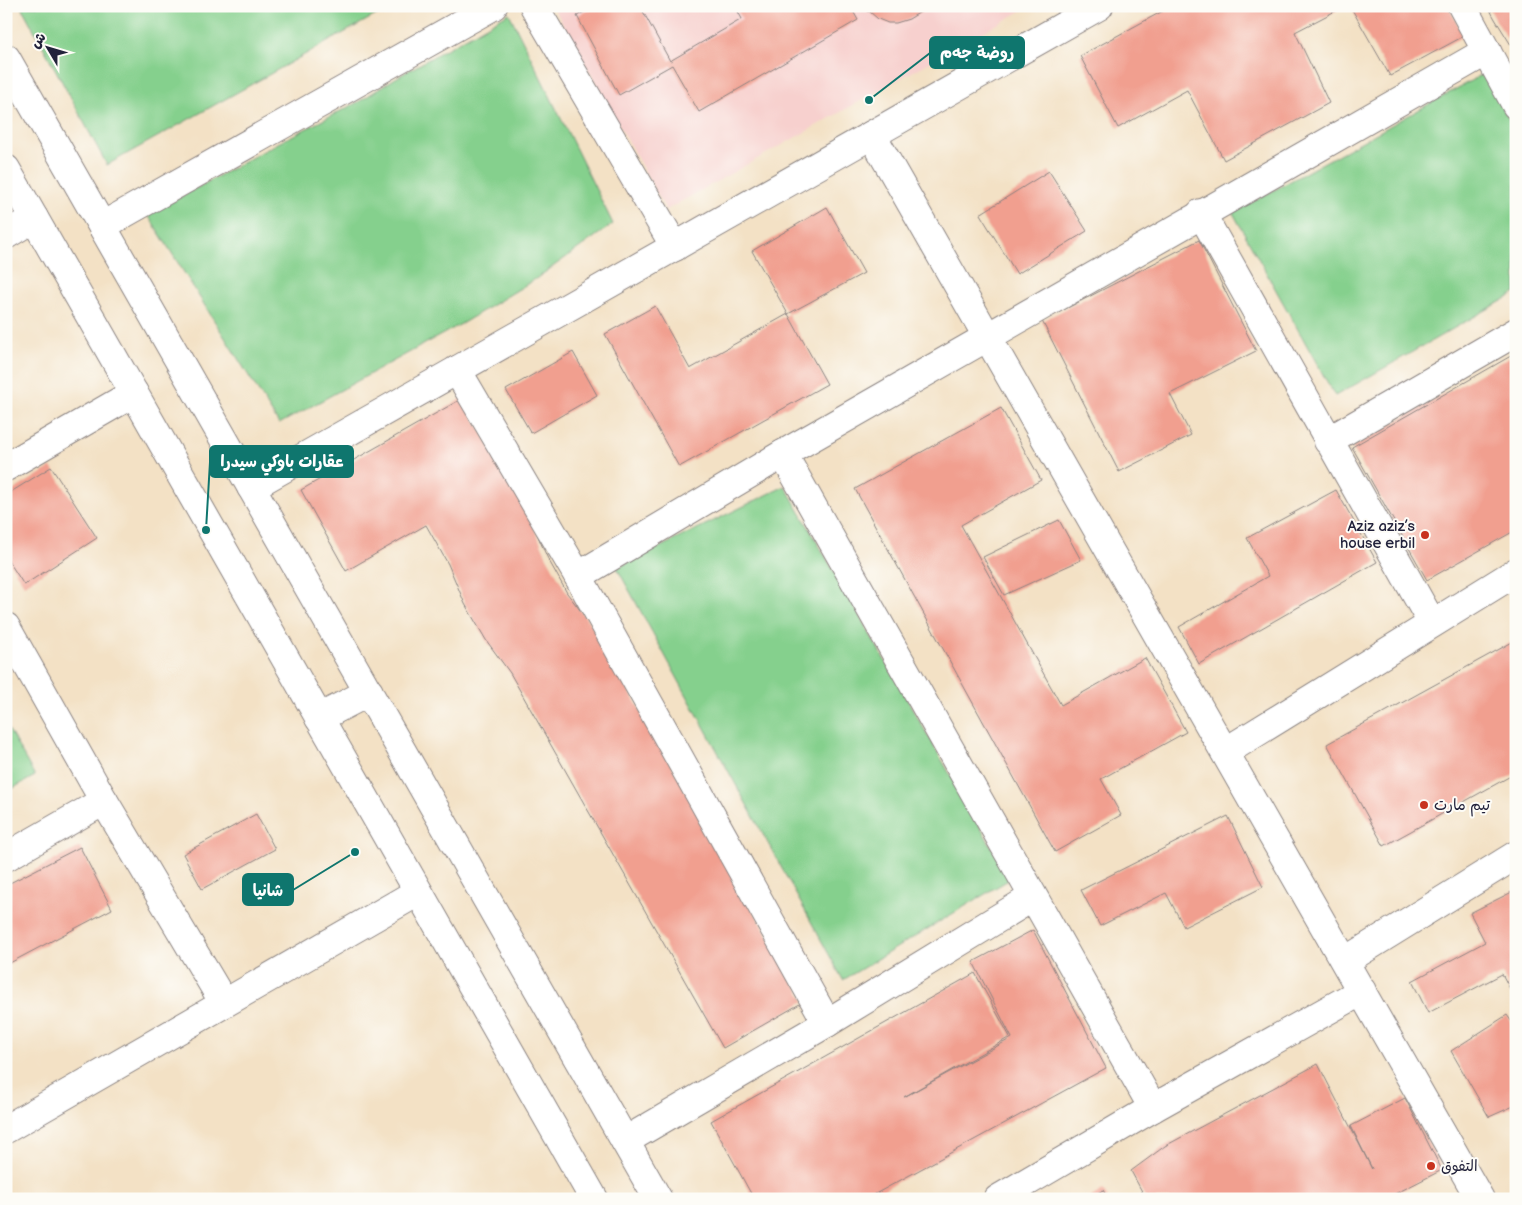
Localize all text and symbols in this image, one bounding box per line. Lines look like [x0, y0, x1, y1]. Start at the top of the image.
north arrow [22, 22, 72, 72]
text: ش [27, 29, 50, 52]
callout: روضة جەم [930, 37, 1024, 68]
text: روضة جەم [940, 44, 1014, 65]
callout: عقارات باوكي سيدرا [210, 446, 353, 477]
text: عقارات باوكي سيدرا [221, 453, 344, 476]
place label: Aziz aziz’s house erbil [1340, 517, 1416, 553]
marker: Aziz aziz’s house erbil [1419, 529, 1431, 541]
place label: تيم مارت [1434, 796, 1491, 817]
marker: تيم مارت [1418, 799, 1430, 811]
callout: شانيا [243, 874, 293, 905]
text: شانيا [253, 882, 283, 901]
place label: التفوق [1441, 1157, 1478, 1176]
marker: التفوق [1425, 1160, 1437, 1172]

